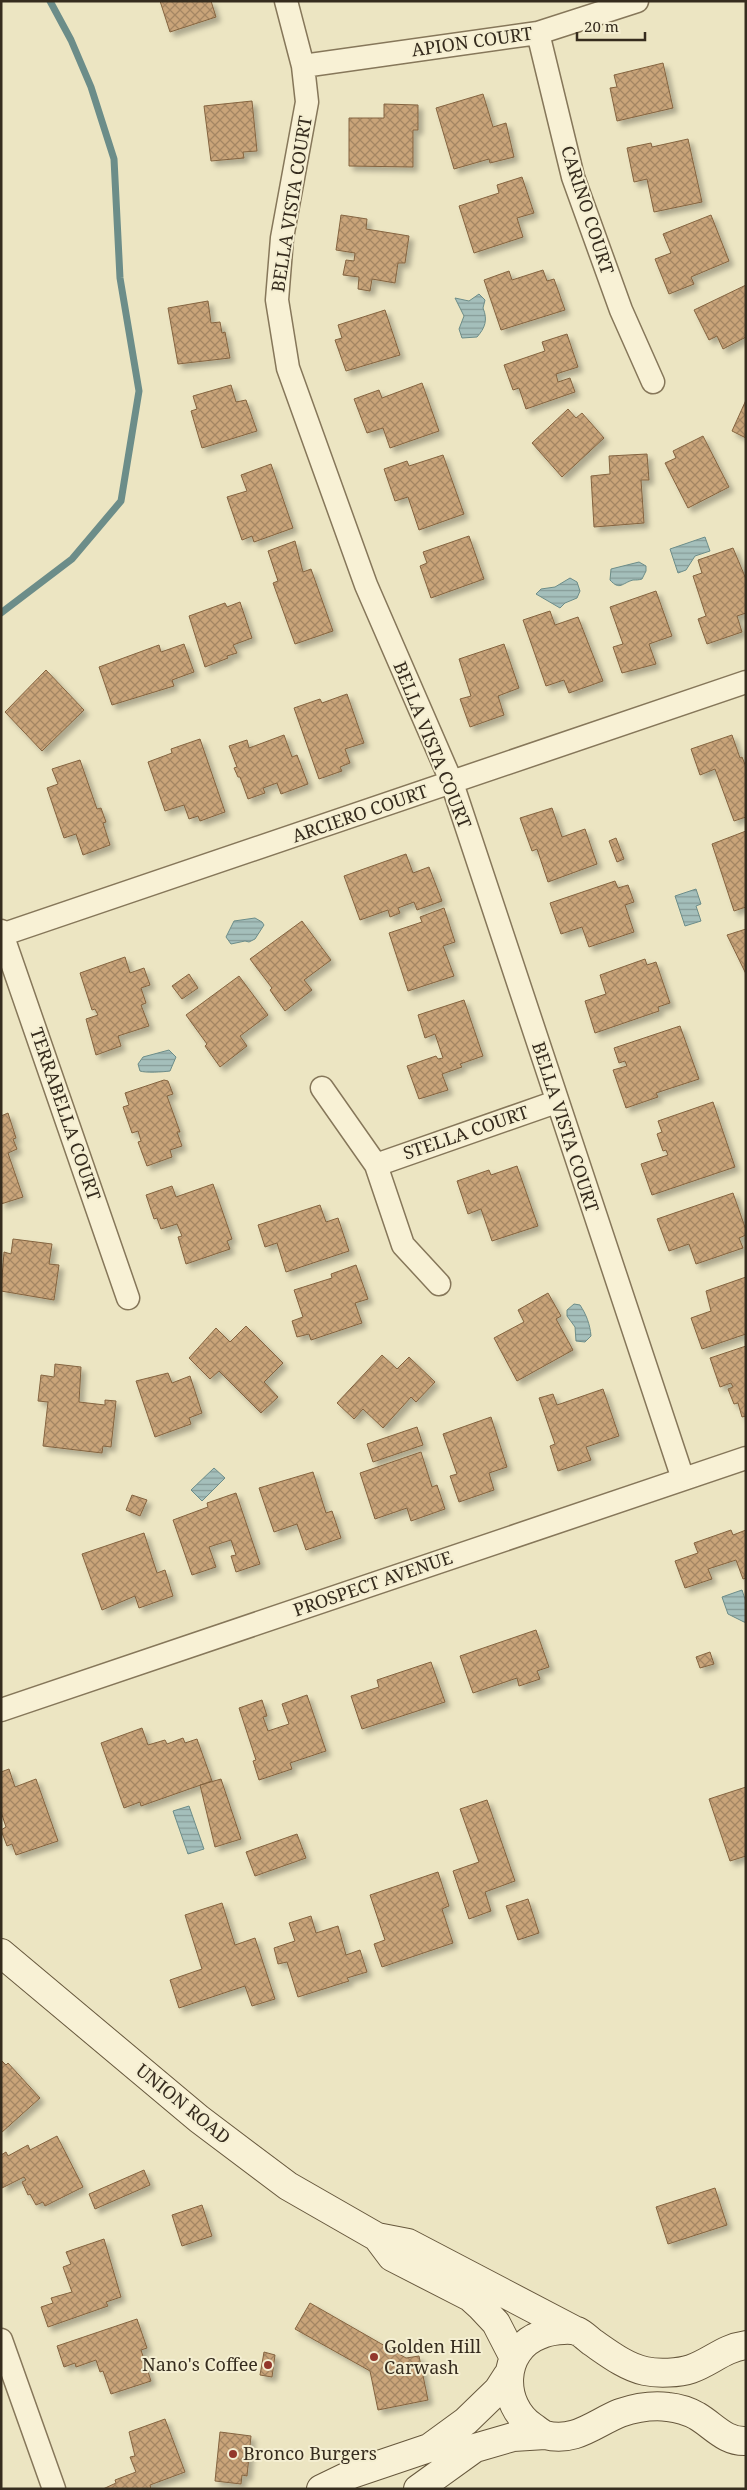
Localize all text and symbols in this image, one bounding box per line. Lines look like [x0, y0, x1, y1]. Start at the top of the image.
scale bar [577, 10, 644, 42]
text: 20 m [584, 16, 619, 36]
street label: APION COURT [410, 21, 534, 61]
street label: BELLA VISTA COURT [265, 114, 317, 294]
street label: CARINO COURT [556, 142, 620, 277]
street label: BELLA VISTA COURT [388, 658, 477, 832]
street label: ARCIERO COURT [288, 779, 431, 848]
street label: TERRABELLA COURT [25, 1024, 107, 1203]
street label: BELLA VISTA COURT [527, 1038, 605, 1215]
street label: STELLA COURT [400, 1099, 532, 1165]
street label: PROSPECT AVENUE [290, 1545, 455, 1622]
street label: UNION ROAD [131, 2058, 236, 2149]
place label: Golden Hill Carwash [384, 2334, 481, 2379]
marker: Golden Hill Carwash [368, 2351, 380, 2363]
place label: Nano's Coffee [142, 2352, 258, 2376]
marker: Nano's Coffee [262, 2359, 274, 2371]
place label: Bronco Burgers [243, 2441, 377, 2465]
marker: Bronco Burgers [227, 2448, 239, 2460]

